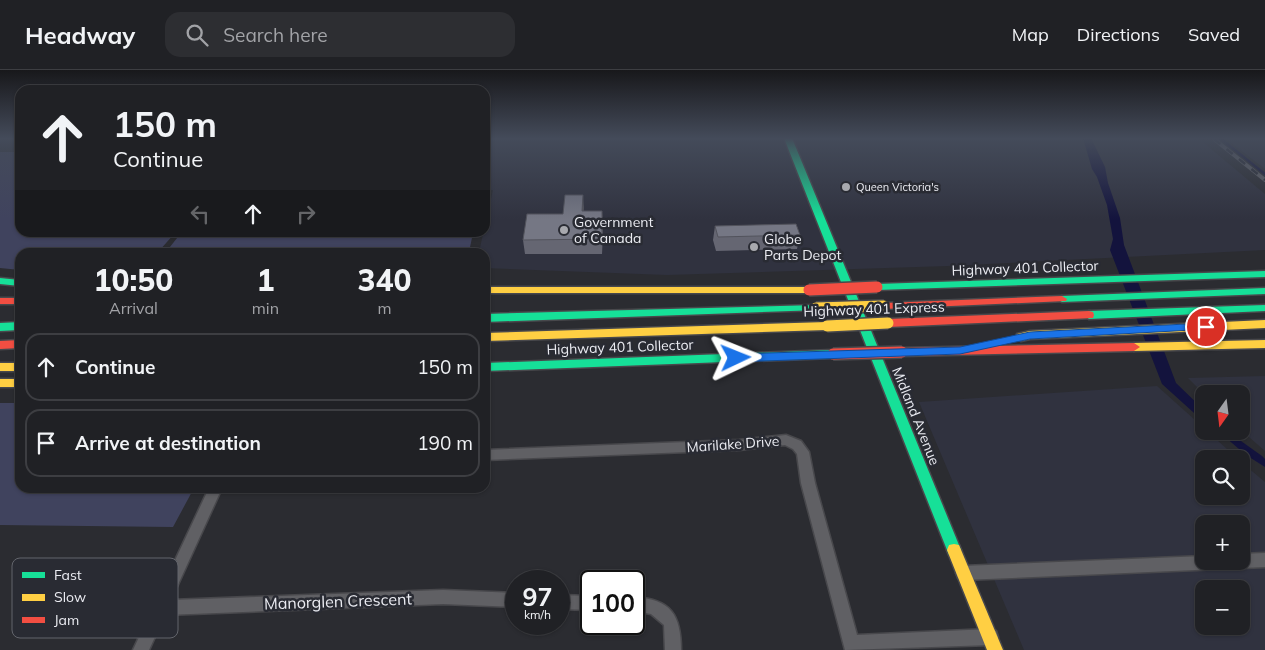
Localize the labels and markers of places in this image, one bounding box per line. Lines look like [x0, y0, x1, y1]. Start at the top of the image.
place label: Queen Victoria's [856, 180, 939, 194]
marker: Queen Victoria's [840, 181, 852, 193]
place label: Government of Canada [574, 213, 653, 247]
marker: Government of Canada [558, 224, 570, 236]
place label: Globe Parts Depot [764, 230, 842, 264]
marker: Globe Parts Depot [748, 241, 760, 253]
pin [1185, 306, 1227, 348]

